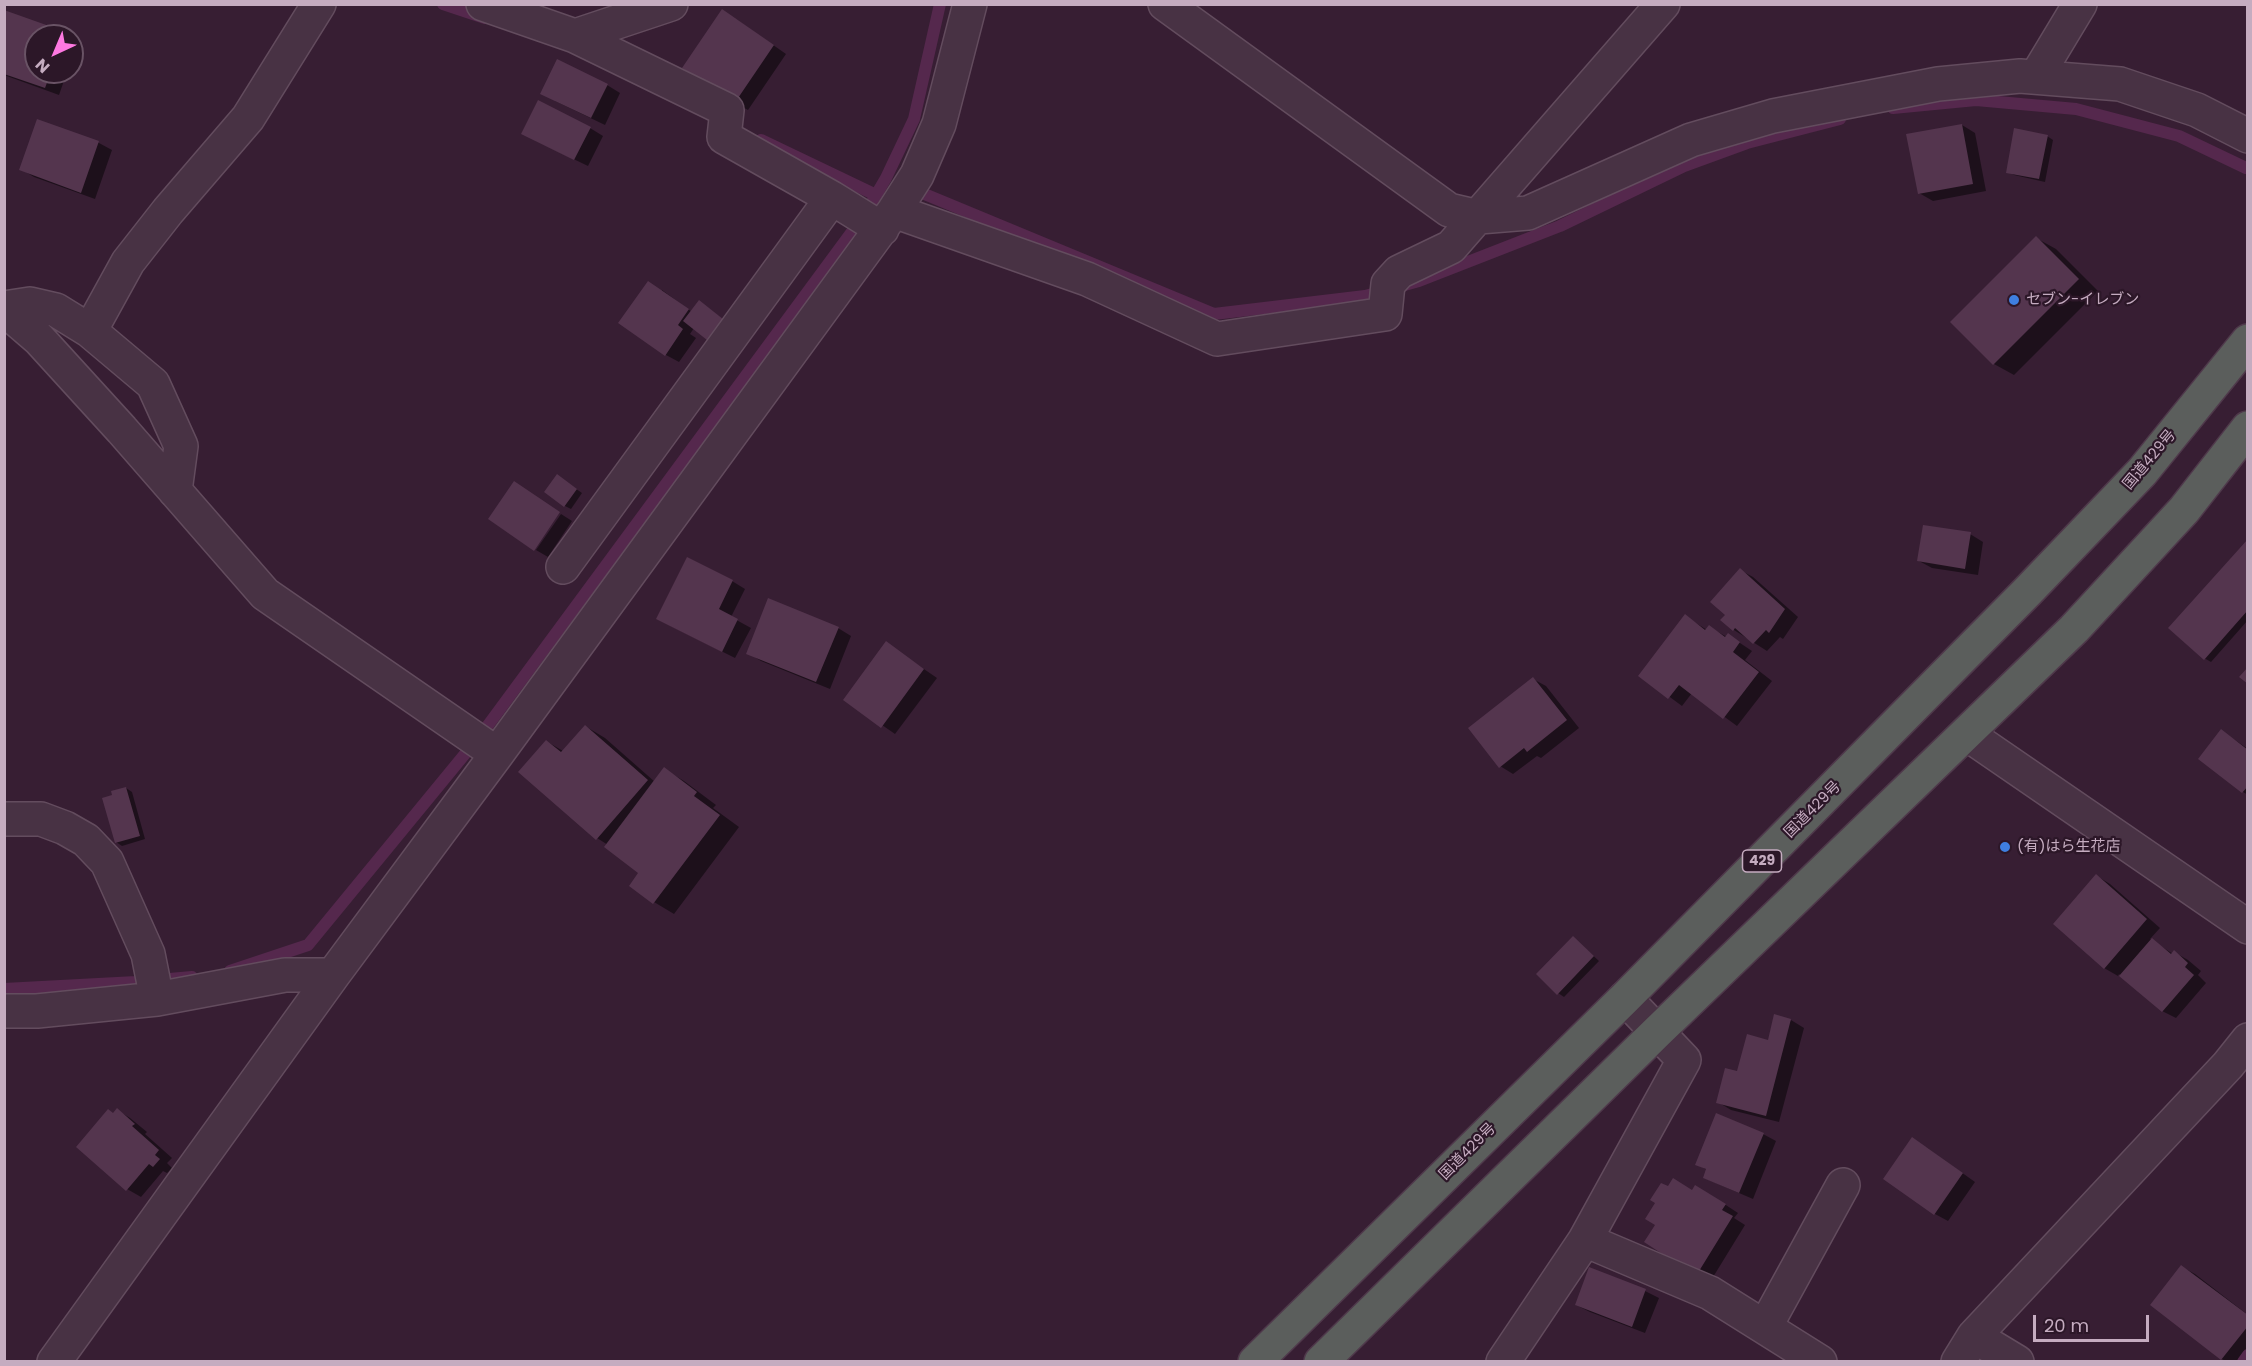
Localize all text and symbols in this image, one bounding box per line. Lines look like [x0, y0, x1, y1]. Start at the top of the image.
north arrow [24, 24, 84, 84]
text: N [30, 53, 55, 78]
place label: セブン-イレブン [2026, 291, 2139, 309]
marker: セブン-イレブン [2007, 293, 2021, 307]
street label: 国道429号 [2120, 426, 2180, 494]
street label: 国道429号 [1781, 778, 1845, 842]
place label: (有)はら生花店 [2017, 838, 2121, 856]
marker: (有)はら生花店 [1998, 840, 2012, 854]
road number: 429 [1742, 850, 1782, 872]
street label: 国道429号 [1436, 1120, 1500, 1184]
scale bar [2036, 1303, 2152, 1341]
text: 20 m [2044, 1313, 2089, 1338]

